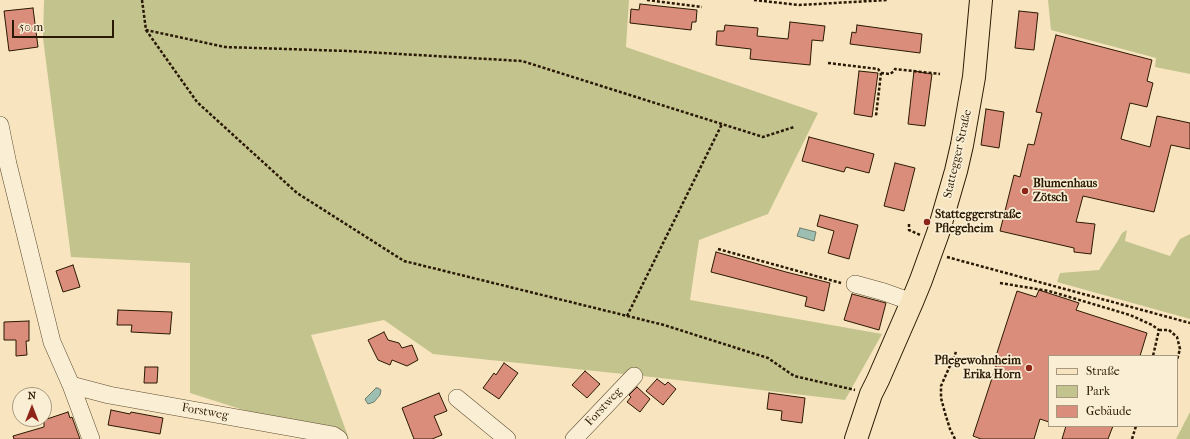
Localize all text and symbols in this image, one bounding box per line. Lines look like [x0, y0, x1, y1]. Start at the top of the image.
scale bar [14, 12, 116, 38]
text: 50 m [19, 20, 43, 34]
street label: Stattegger Straße [941, 108, 975, 200]
place label: Blumenhaus Zötsch [1033, 177, 1097, 205]
marker: Blumenhaus Zötsch [1020, 186, 1030, 196]
place label: Statteggerstraße Pflegeheim [935, 208, 1021, 236]
marker: Statteggerstraße Pflegeheim [922, 217, 932, 227]
place label: Pflegewohnheim Erika Horn [934, 354, 1021, 382]
legend [1048, 355, 1178, 427]
marker: Pflegewohnheim Erika Horn [1024, 363, 1034, 373]
text: Straße [1086, 364, 1120, 378]
text: Park [1086, 384, 1110, 398]
street label: Forstweg [583, 385, 625, 429]
north arrow [12, 387, 52, 427]
text: N [28, 389, 36, 402]
street label: Forstweg [180, 401, 230, 423]
text: Gebäude [1086, 404, 1131, 418]

